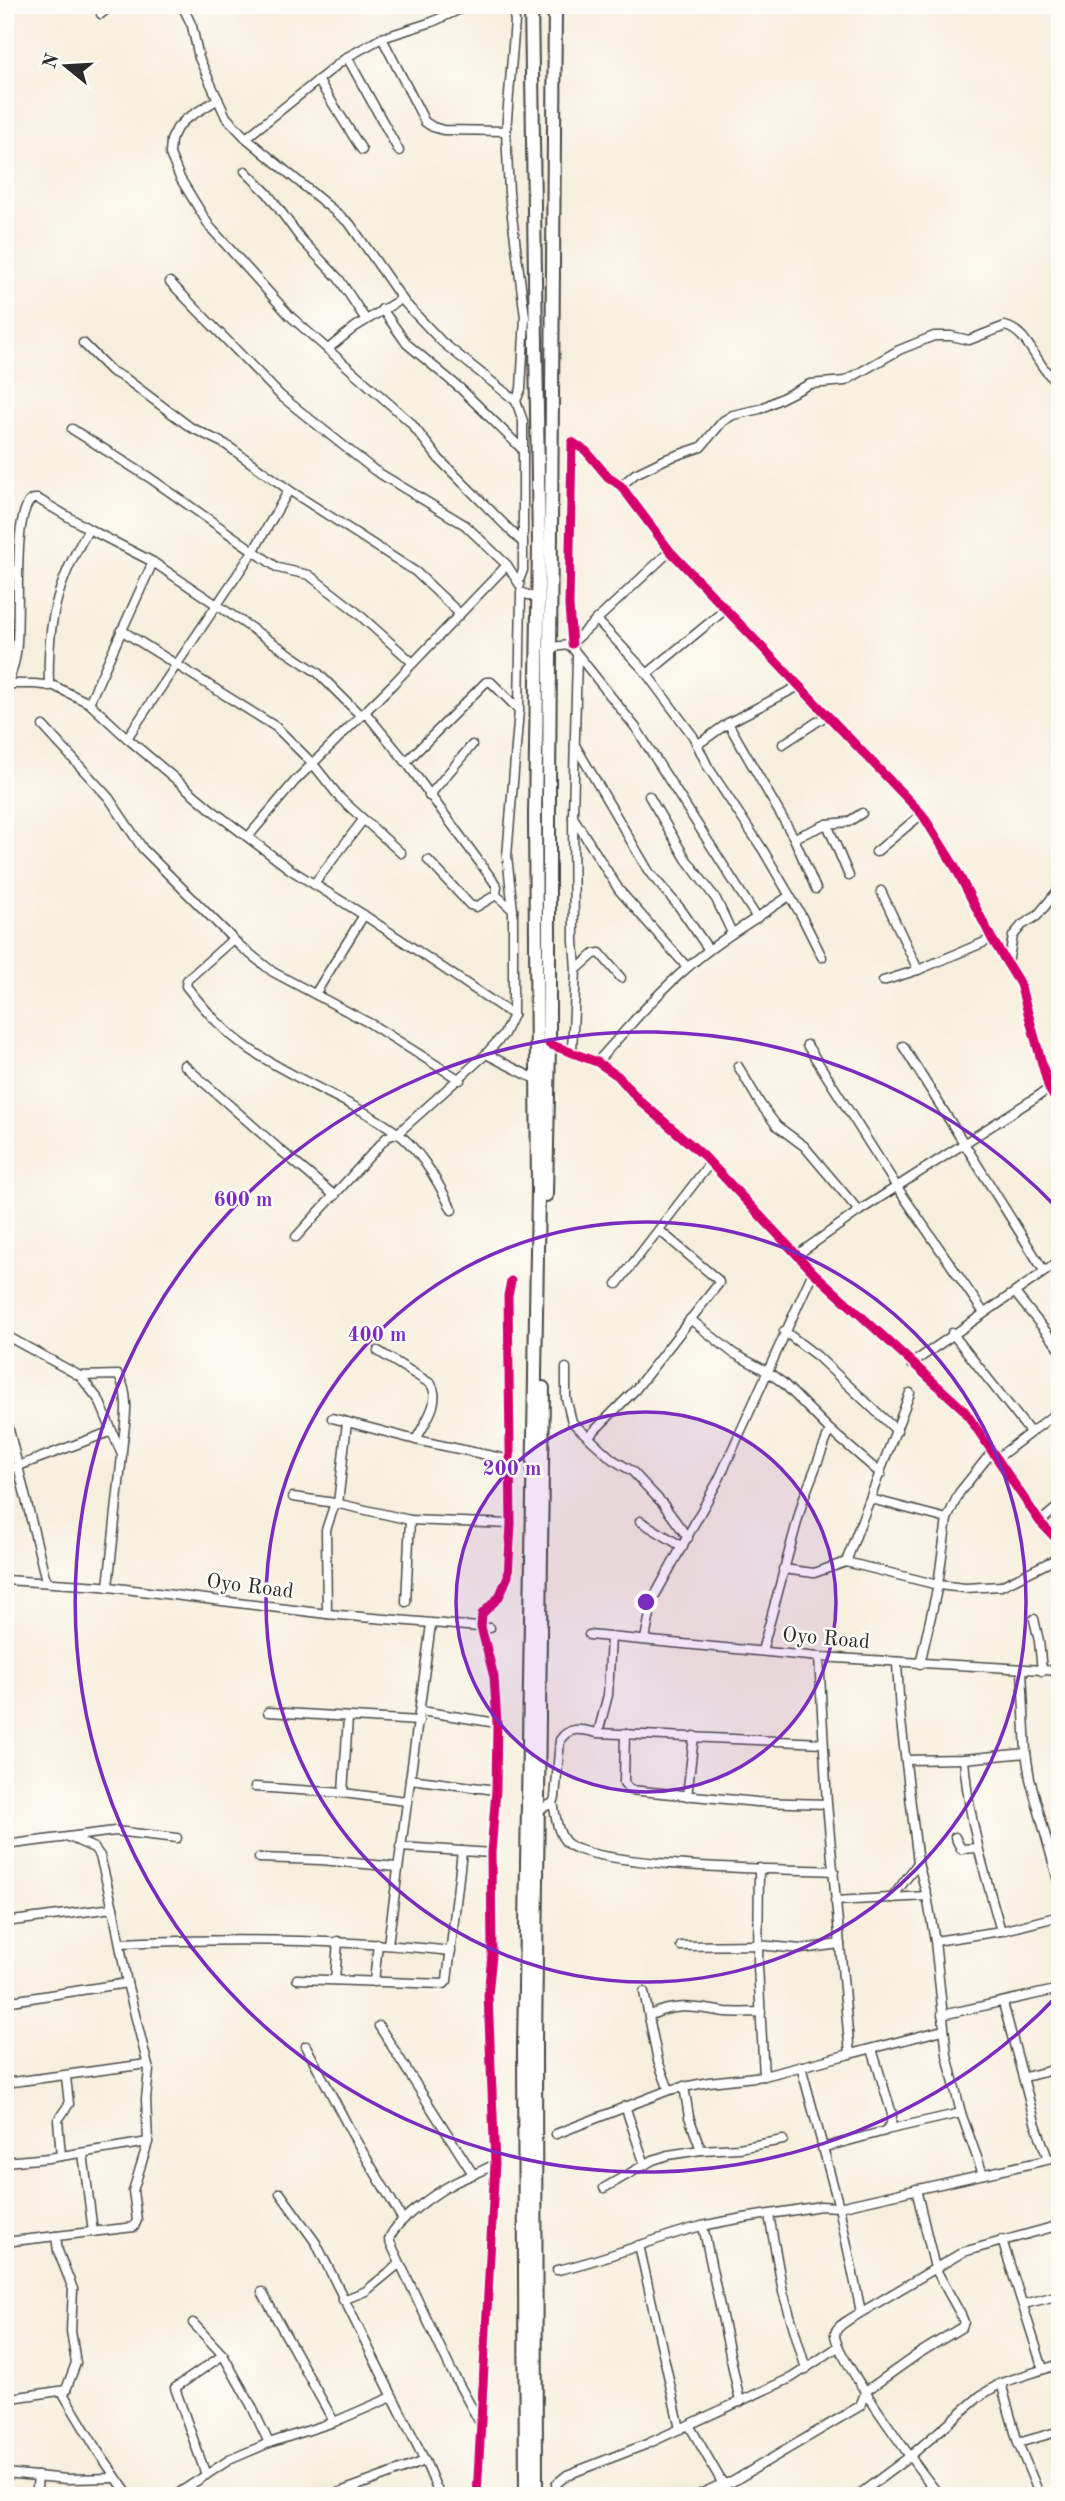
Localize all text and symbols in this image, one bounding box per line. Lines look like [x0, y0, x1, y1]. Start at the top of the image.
north arrow [32, 32, 102, 102]
text: N [41, 51, 64, 71]
text: 600 m [213, 1190, 273, 1211]
text: 400 m [347, 1325, 407, 1346]
text: 200 m [482, 1459, 542, 1480]
street label: Oyo Road [205, 1571, 295, 1603]
centre of rings [634, 1590, 658, 1614]
street label: Oyo Road [781, 1625, 871, 1653]

